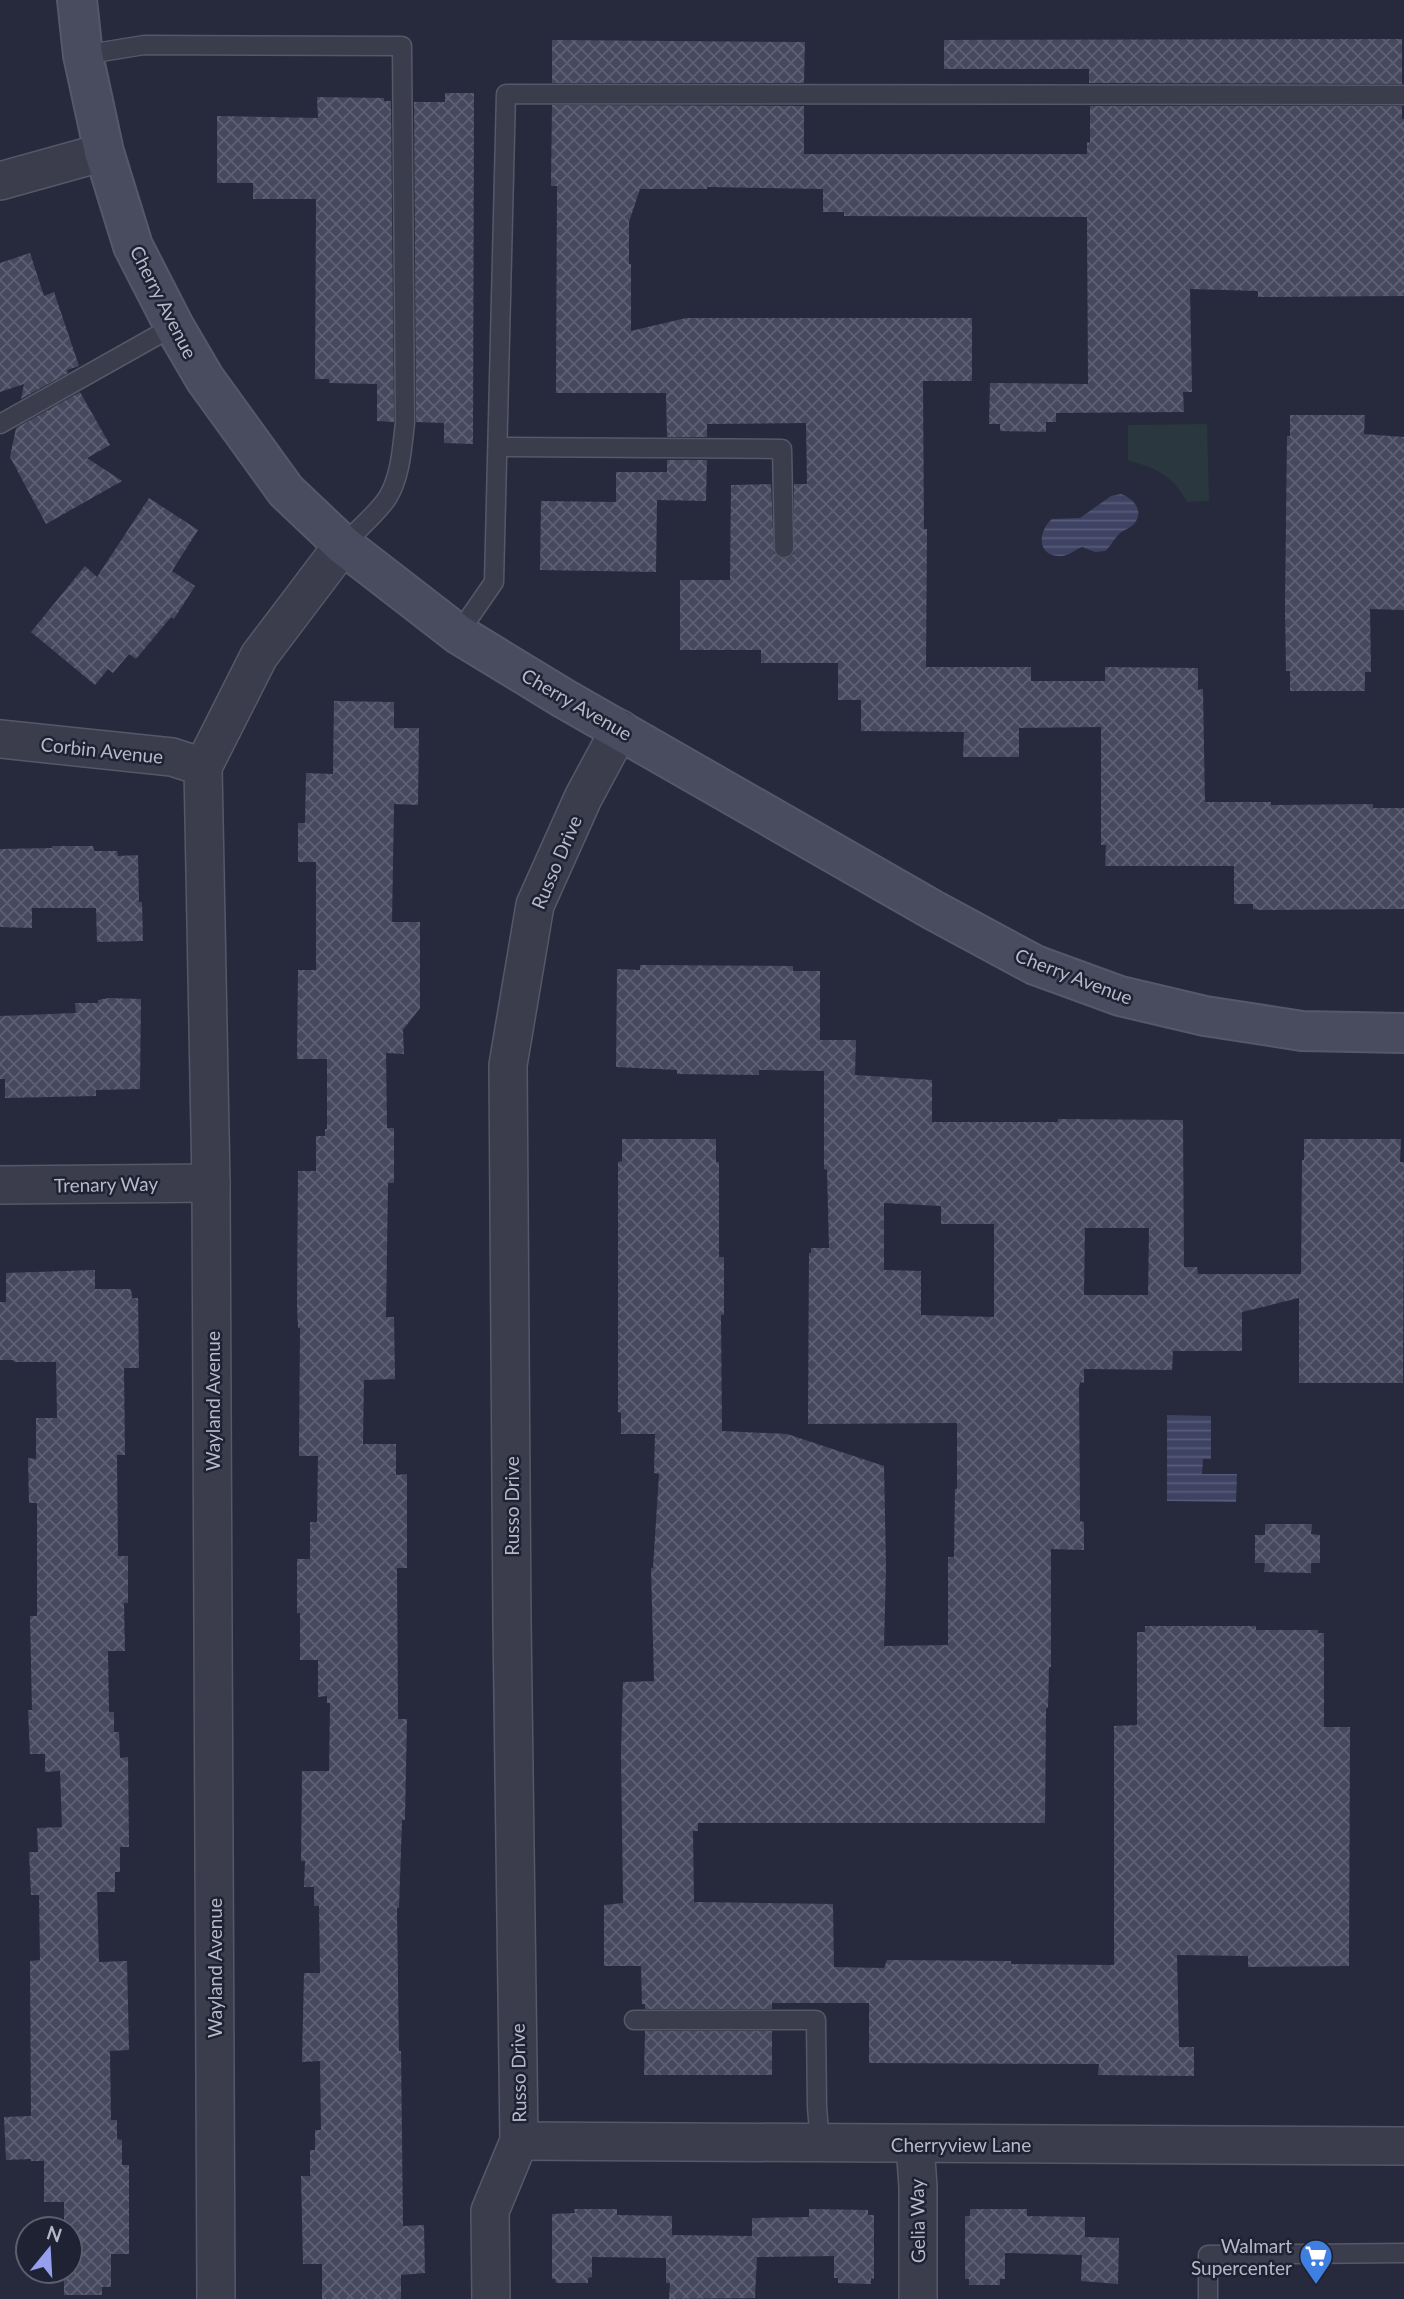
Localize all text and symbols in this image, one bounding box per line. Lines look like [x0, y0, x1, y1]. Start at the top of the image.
street label: Cherry Avenue [126, 242, 202, 362]
street label: Cherry Avenue [518, 663, 636, 745]
street label: Corbin Avenue [40, 732, 164, 768]
street label: Russo Drive [526, 812, 586, 912]
street label: Cherry Avenue [1012, 943, 1136, 1009]
street label: Trenary Way [54, 1172, 158, 1196]
street label: Wayland Avenue [201, 1331, 224, 1471]
street label: Russo Drive [500, 1456, 523, 1556]
street label: Wayland Avenue [203, 1898, 226, 2038]
street label: Russo Drive [506, 2023, 530, 2123]
street label: Cherryview Lane [891, 2133, 1031, 2156]
street label: Gelia Way [905, 2178, 929, 2263]
north arrow [14, 2215, 84, 2285]
text: N [44, 2220, 65, 2247]
place label: Walmart Supercenter [1191, 2234, 1292, 2279]
supermarket icon: Walmart Supercenter [1297, 2237, 1335, 2286]

